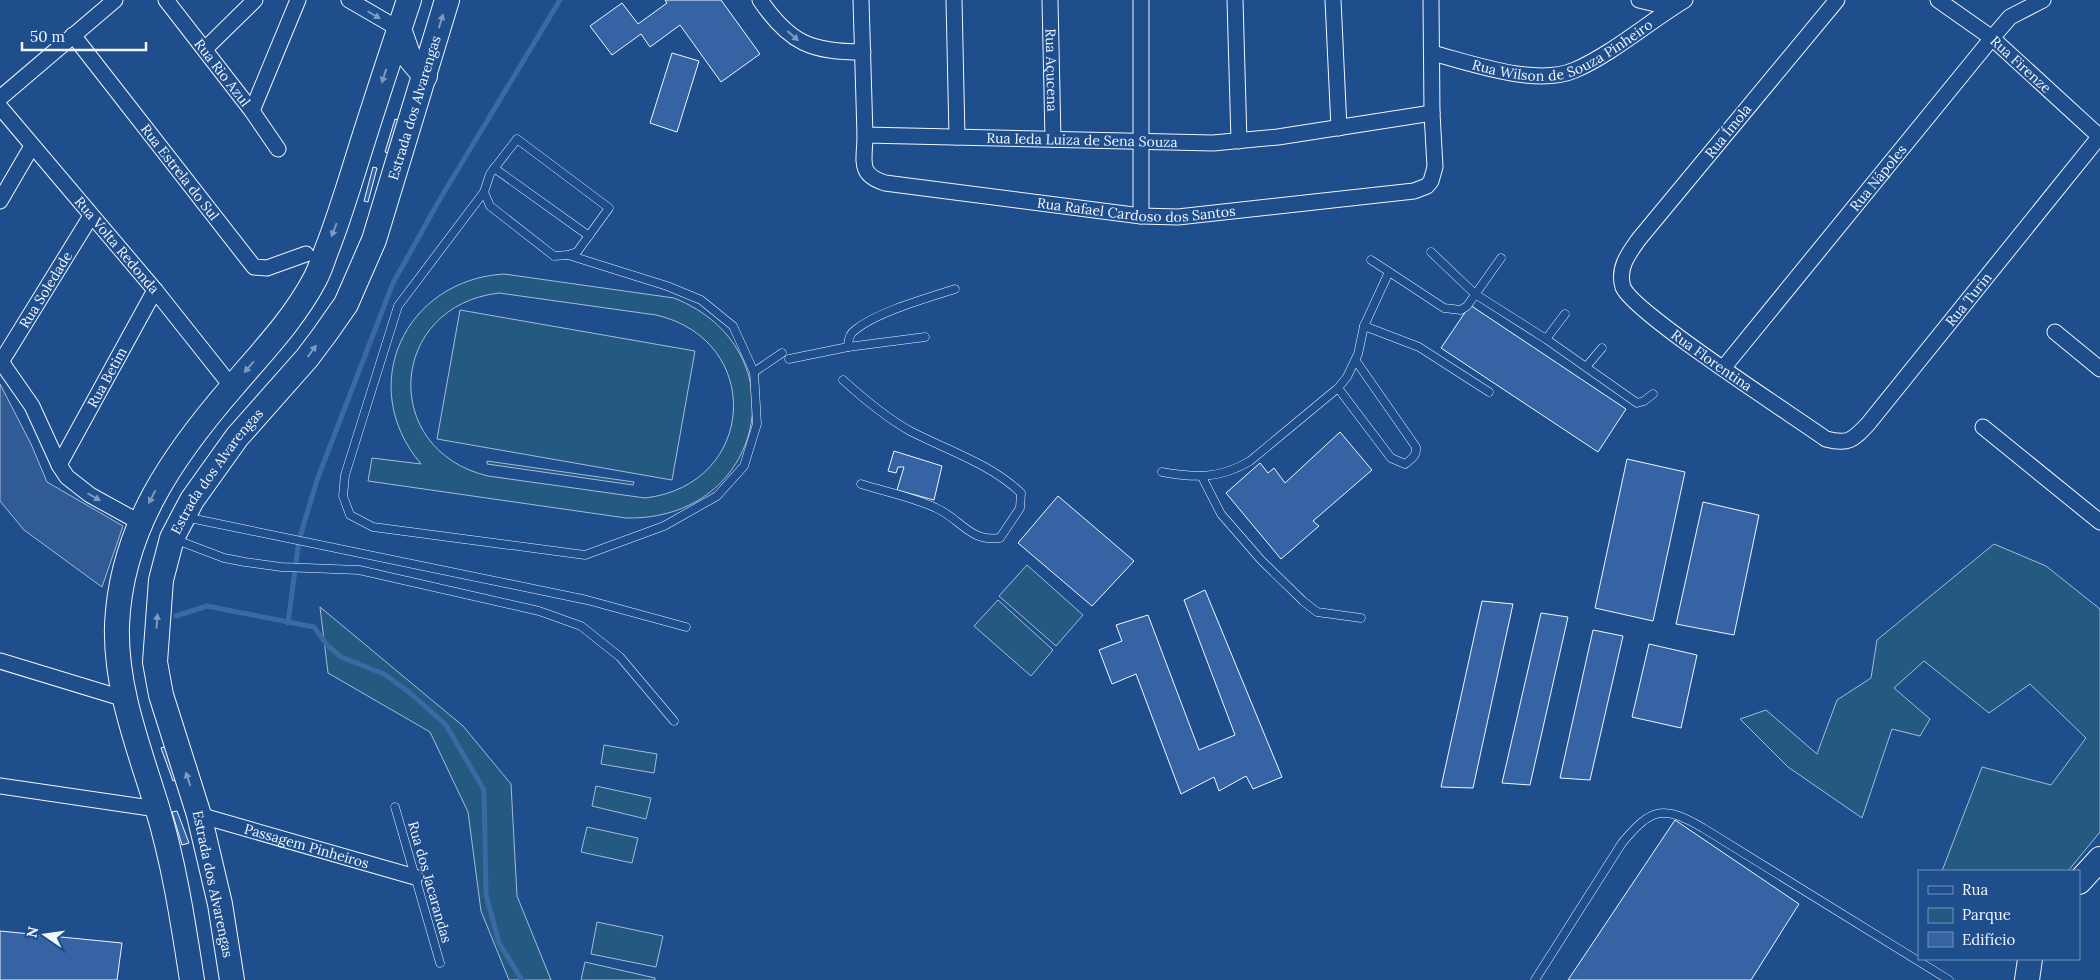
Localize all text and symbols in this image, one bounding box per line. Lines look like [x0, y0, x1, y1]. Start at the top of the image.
one-way arrow [367, 10, 380, 19]
one-way arrow [438, 14, 445, 29]
street label: Rua Wilson de Souza Pinheiro [1470, 15, 1656, 85]
scale bar [22, 20, 146, 52]
text: 50 m [30, 27, 65, 46]
street label: Rua Açucena [1042, 28, 1061, 112]
one-way arrow [787, 30, 799, 41]
street label: Rua Firenze [1987, 32, 2055, 97]
street label: Estrada dos Alvarengas [384, 33, 445, 182]
street label: Rua Rio Azul [190, 35, 254, 110]
one-way arrow [379, 68, 387, 83]
street label: Rua Ímola [1701, 100, 1755, 162]
street label: Rua Estrela do Sul [137, 120, 223, 224]
street label: Rua Ieda Luiza de Sena Souza [986, 129, 1178, 151]
street label: Rua Nápoles [1846, 141, 1910, 215]
street label: Rua Volta Redonda [71, 193, 163, 297]
street label: Rua Rafael Cardoso dos Santos [1036, 194, 1236, 226]
one-way arrow [330, 223, 338, 238]
street label: Rua Soledade [15, 247, 76, 331]
street label: Rua Turin [1941, 269, 1996, 330]
street label: Rua Florentina [1668, 326, 1756, 395]
street label: Rua Betim [83, 344, 131, 411]
one-way arrow [307, 345, 318, 358]
one-way arrow [243, 360, 255, 372]
street label: Estrada dos Alvarengas [167, 405, 267, 537]
one-way arrow [148, 490, 157, 504]
one-way arrow [87, 493, 101, 501]
one-way arrow [154, 613, 162, 629]
one-way arrow [183, 771, 191, 786]
street label: Estrada dos Alvarengas [189, 809, 237, 959]
street label: Passagem Pinheiros [242, 819, 371, 872]
street label: Rua dos Jacarandas [404, 819, 456, 945]
legend [1918, 870, 2080, 960]
text: Rua [1962, 880, 1988, 899]
text: Parque [1962, 905, 2011, 924]
north arrow [20, 910, 70, 960]
text: N [22, 925, 42, 939]
text: Edifício [1962, 930, 2015, 949]

